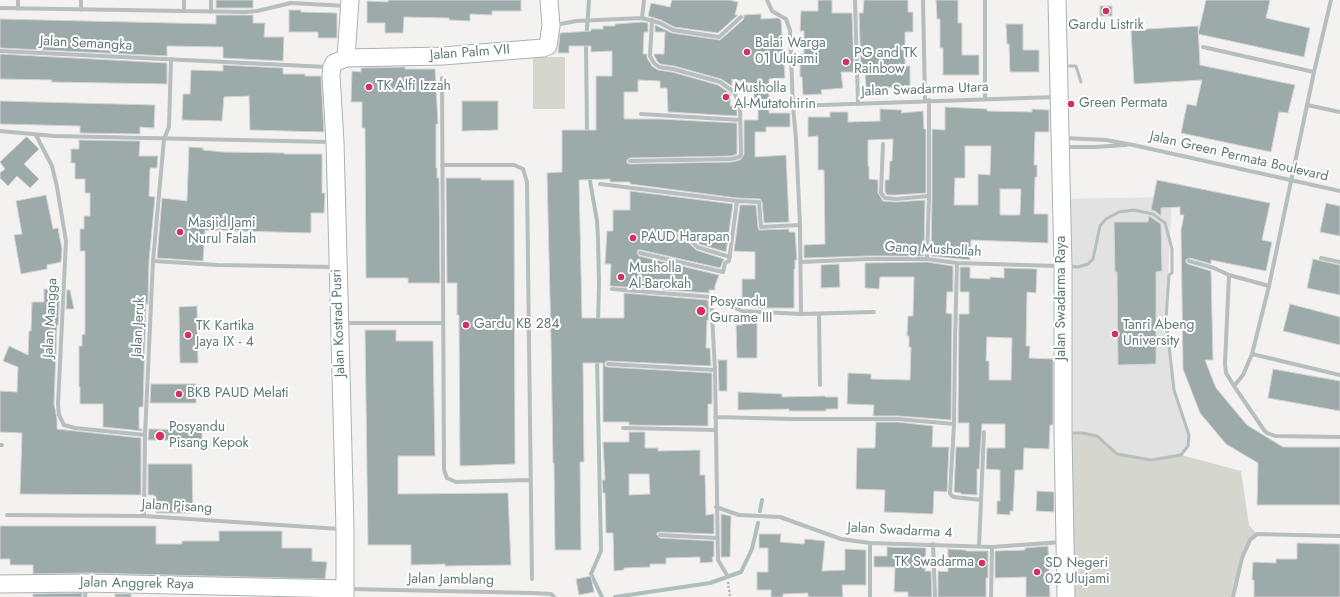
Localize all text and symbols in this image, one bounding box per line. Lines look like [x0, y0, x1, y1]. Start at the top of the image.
marker: Gardu Listrik [1101, 6, 1111, 16]
place label: Gardu Listrik [1068, 18, 1144, 34]
street label: Jalan Semangka [39, 33, 133, 55]
place label: Balai Warga 01 Ulujami [755, 36, 826, 68]
street label: Jalan Palm VII [429, 42, 511, 64]
place label: PG and TK Rainbow [854, 46, 917, 78]
marker: Balai Warga 01 Ulujami [742, 47, 752, 57]
marker: PG and TK Rainbow [841, 57, 851, 67]
place label: TK Alfi Izzah [377, 79, 451, 95]
street label: Jalan Swadarma Utara [861, 79, 989, 101]
place label: Musholla Al-Mutatohirin [734, 81, 816, 114]
marker: TK Alfi Izzah [364, 82, 374, 92]
marker: Musholla Al-Mutatohirin [721, 92, 731, 102]
place label: Green Permata [1079, 96, 1167, 112]
marker: Green Permata [1066, 99, 1076, 109]
street label: Jalan Green Permata Boulevard [1148, 128, 1330, 186]
place label: Masjid Jami Nurul Falah [188, 216, 256, 248]
marker: Masjid Jami Nurul Falah [175, 227, 185, 237]
place label: PAUD Harapan [641, 230, 730, 246]
marker: PAUD Harapan [628, 233, 638, 243]
street label: Jalan Swadarma Raya [1054, 236, 1070, 360]
street label: Gang Mushollah [884, 239, 982, 261]
place label: Musholla Al-Barokah [629, 261, 691, 294]
street label: Jalan Kostrad Pusri [329, 269, 349, 377]
marker: Musholla Al-Barokah [616, 272, 626, 282]
street label: Jalan Mangga [41, 278, 61, 358]
place label: Posyandu Gurame III [710, 295, 772, 328]
street label: Jalan Jeruk [129, 296, 149, 358]
marker: Posyandu Gurame III [695, 305, 707, 317]
place label: Gardu KB 284 [474, 317, 560, 333]
place label: Tanri Abeng University [1123, 318, 1195, 350]
place label: TK Kartika Jaya IX - 4 [196, 319, 254, 352]
marker: Gardu KB 284 [461, 320, 471, 330]
marker: Tanri Abeng University [1110, 329, 1120, 339]
marker: TK Kartika Jaya IX - 4 [183, 330, 193, 340]
place label: BKB PAUD Melati [187, 386, 289, 402]
marker: BKB PAUD Melati [174, 389, 184, 399]
place label: Posyandu Pisang Kepok [169, 420, 249, 452]
marker: Posyandu Pisang Kepok [154, 430, 166, 442]
street label: Jalan Pisang [141, 497, 213, 517]
street label: Jalan Swadarma 4 [847, 520, 953, 542]
place label: TK Swadarma [894, 555, 974, 571]
place label: SD Negeri 02 Ulujami [1045, 556, 1110, 588]
marker: TK Swadarma [977, 558, 987, 568]
marker: SD Negeri 02 Ulujami [1032, 567, 1042, 577]
street label: Jalan Jamblang [408, 571, 494, 589]
street label: Jalan Anggrek Raya [80, 575, 194, 593]

